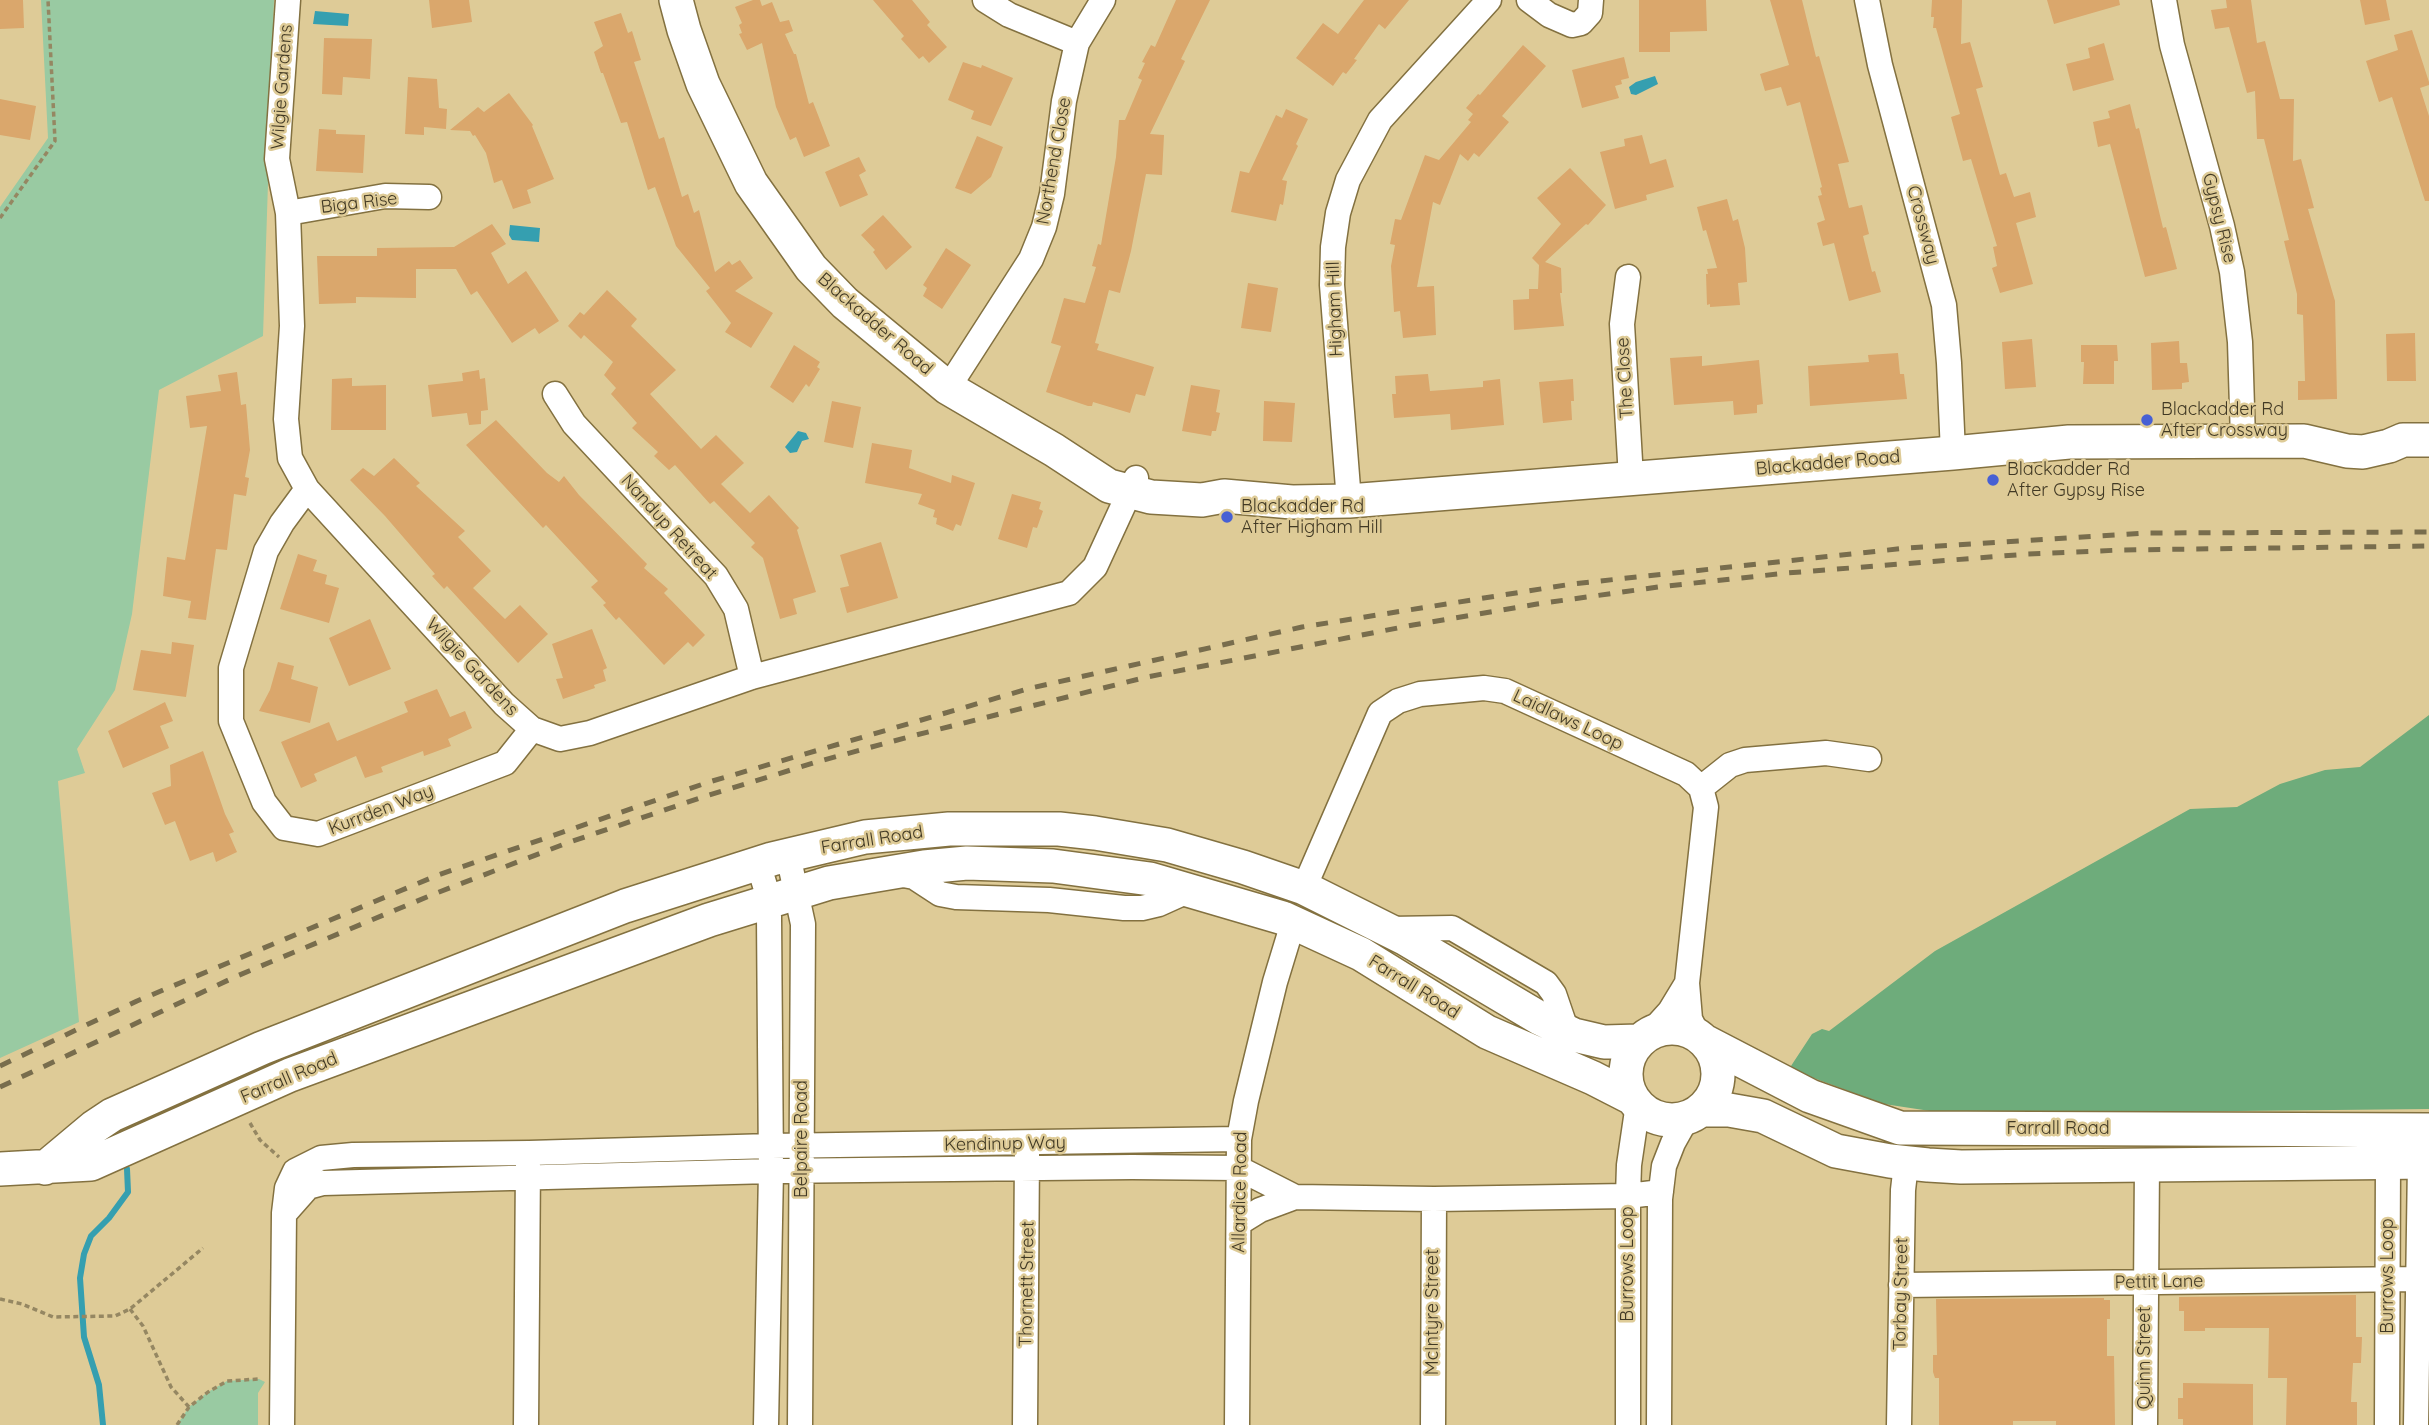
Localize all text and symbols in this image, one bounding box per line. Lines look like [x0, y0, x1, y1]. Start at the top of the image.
street label: Wilgie Gardens [267, 24, 297, 150]
street label: Northend Close [1032, 96, 1076, 226]
street label: Gypsy Rise [2197, 171, 2241, 265]
street label: Crossway [1902, 183, 1944, 267]
street label: Biga Rise [319, 188, 399, 218]
street label: Higham Hill [1323, 261, 1347, 357]
street label: Blackadder Road [813, 268, 937, 380]
street label: The Close [1612, 337, 1638, 419]
place label: Blackadder Rd After Crossway [2161, 399, 2288, 442]
marker: Blackadder Rd After Crossway [2139, 412, 2155, 428]
street label: Blackadder Road [1755, 446, 1901, 480]
place label: Blackadder Rd After Gypsy Rise [2007, 459, 2145, 502]
street label: Nandup Retreat [616, 470, 722, 584]
marker: Blackadder Rd After Gypsy Rise [1985, 472, 2001, 488]
place label: Blackadder Rd After Higham Hill [1241, 496, 1383, 538]
marker: Blackadder Rd After Higham Hill [1219, 509, 1235, 525]
street label: Wilgie Gardens [421, 614, 523, 720]
street label: Laidlaws Loop [1509, 685, 1627, 755]
street label: Kurrden Way [326, 780, 436, 840]
street label: Farrall Road [819, 821, 925, 859]
street label: Farrall Road [1365, 951, 1463, 1023]
street label: Farrall Road [237, 1048, 341, 1108]
street label: Belpaire Road [791, 1080, 813, 1198]
street label: Farrall Road [2006, 1118, 2110, 1140]
street label: Allardice Road [1228, 1131, 1252, 1253]
street label: Kendinup Way [944, 1132, 1066, 1156]
street label: Burrows Loop [1617, 1206, 1639, 1322]
street label: Burrows Loop [2377, 1218, 2399, 1334]
street label: Thornett Street [1015, 1221, 1039, 1347]
street label: Torbay Street [1889, 1237, 1913, 1351]
street label: McIntyre Street [1422, 1249, 1444, 1375]
street label: Pettit Lane [2114, 1270, 2204, 1294]
street label: Quinn Street [2134, 1307, 2156, 1409]

